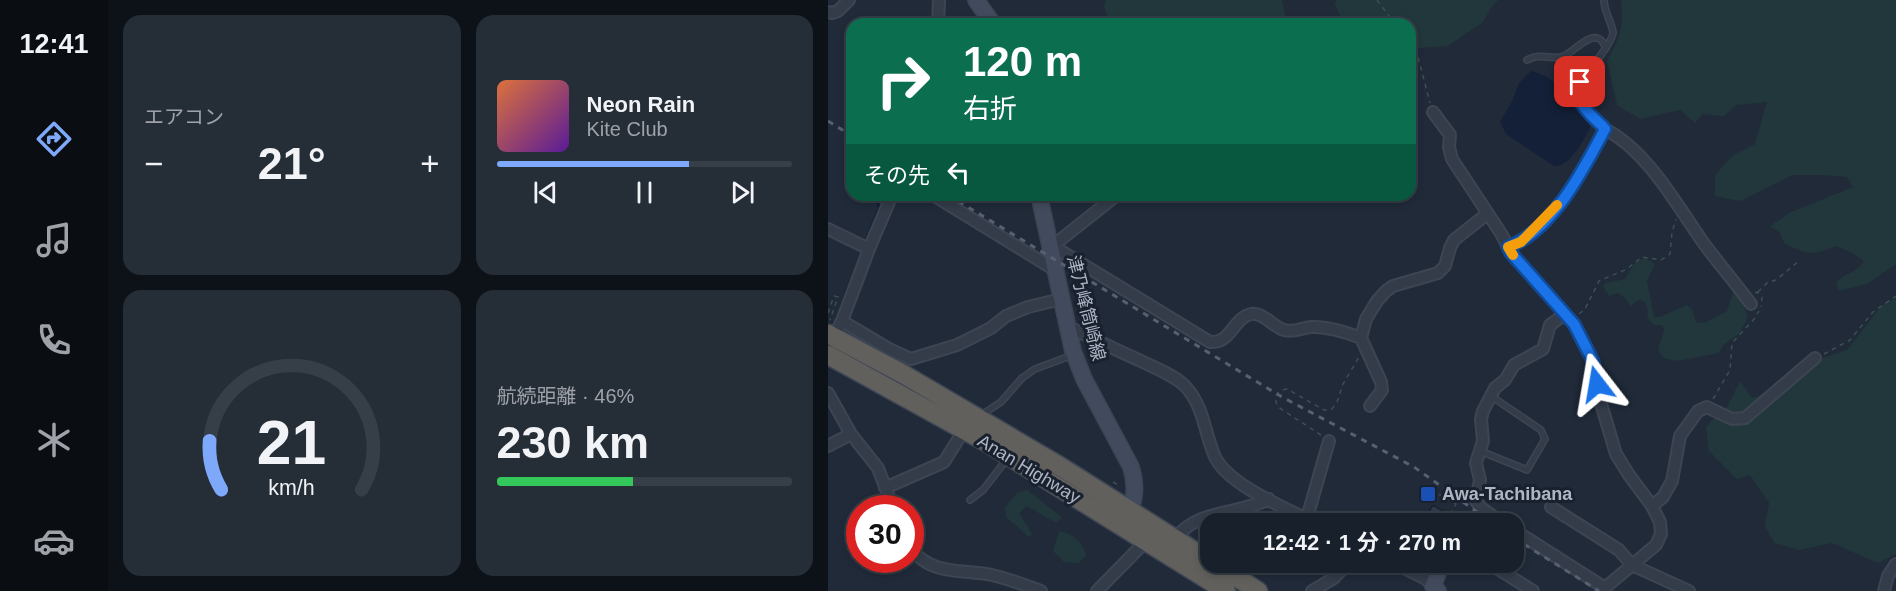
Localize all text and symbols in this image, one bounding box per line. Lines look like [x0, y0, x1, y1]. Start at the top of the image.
text: 12:41 [19, 29, 89, 59]
text: 120 m [963, 38, 1082, 85]
icon: right [864, 42, 942, 120]
pin [1554, 56, 1605, 107]
icon: arrive [1563, 65, 1596, 98]
text: Neon Rain [587, 92, 695, 117]
text: 右折 [963, 94, 1017, 124]
text: エアコン [144, 106, 224, 128]
icon: directions [33, 118, 75, 160]
text: Kite Club [587, 118, 668, 140]
text: 21° [258, 138, 326, 189]
text: − [144, 145, 163, 182]
text: + [420, 145, 440, 182]
icon: left [942, 156, 975, 189]
text: その先 [864, 163, 930, 188]
icon: previous [529, 176, 562, 209]
icon: pause [628, 176, 661, 209]
icon: next [726, 176, 759, 209]
icon: music [33, 219, 75, 261]
street label: 津乃峰筒崎線 [1063, 253, 1109, 363]
icon: phone [33, 319, 75, 361]
position arrow [1565, 352, 1629, 416]
text: 航続距離 · 46% [497, 385, 634, 407]
text: 21 [257, 408, 326, 477]
text: 230 km [497, 417, 649, 468]
icon: climate [33, 419, 75, 461]
street label: Anan Highway [974, 431, 1084, 507]
text: km/h [269, 476, 315, 500]
place label: Awa-Tachibana [1442, 484, 1573, 504]
marker: Awa-Tachibana [1419, 485, 1437, 503]
speed limit sign: 30 [846, 495, 924, 573]
icon: car [33, 520, 75, 562]
text: 12:42 · 1 分 · 270 m [1263, 530, 1461, 555]

